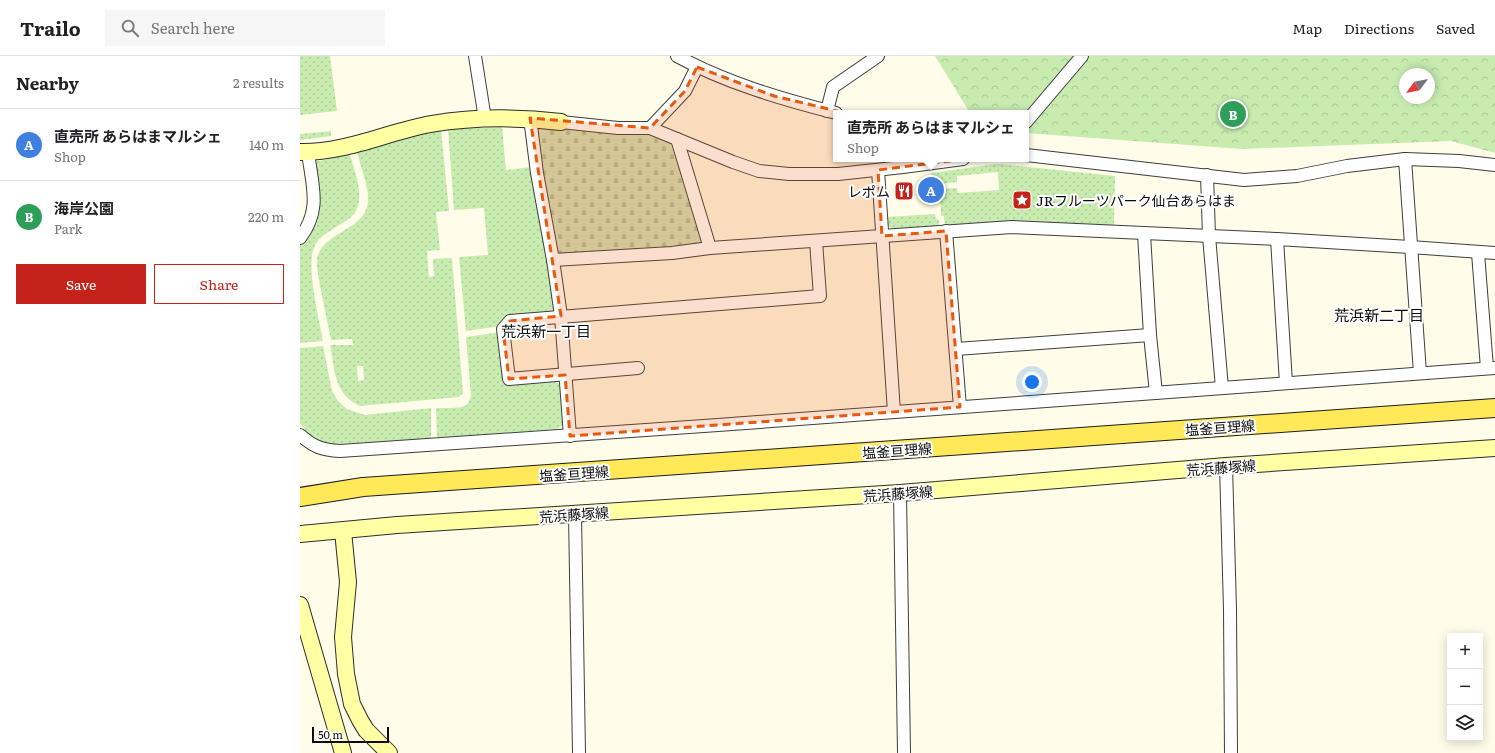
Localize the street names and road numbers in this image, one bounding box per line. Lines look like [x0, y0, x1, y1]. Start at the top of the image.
street label: 塩釜亘理線 [1184, 415, 1256, 439]
street label: 塩釜亘理線 [861, 438, 933, 462]
street label: 荒浜藤塚線 [1185, 455, 1257, 479]
street label: 塩釜亘理線 [538, 461, 610, 485]
street label: 荒浜藤塚線 [862, 481, 934, 505]
street label: 荒浜藤塚線 [538, 502, 610, 526]

